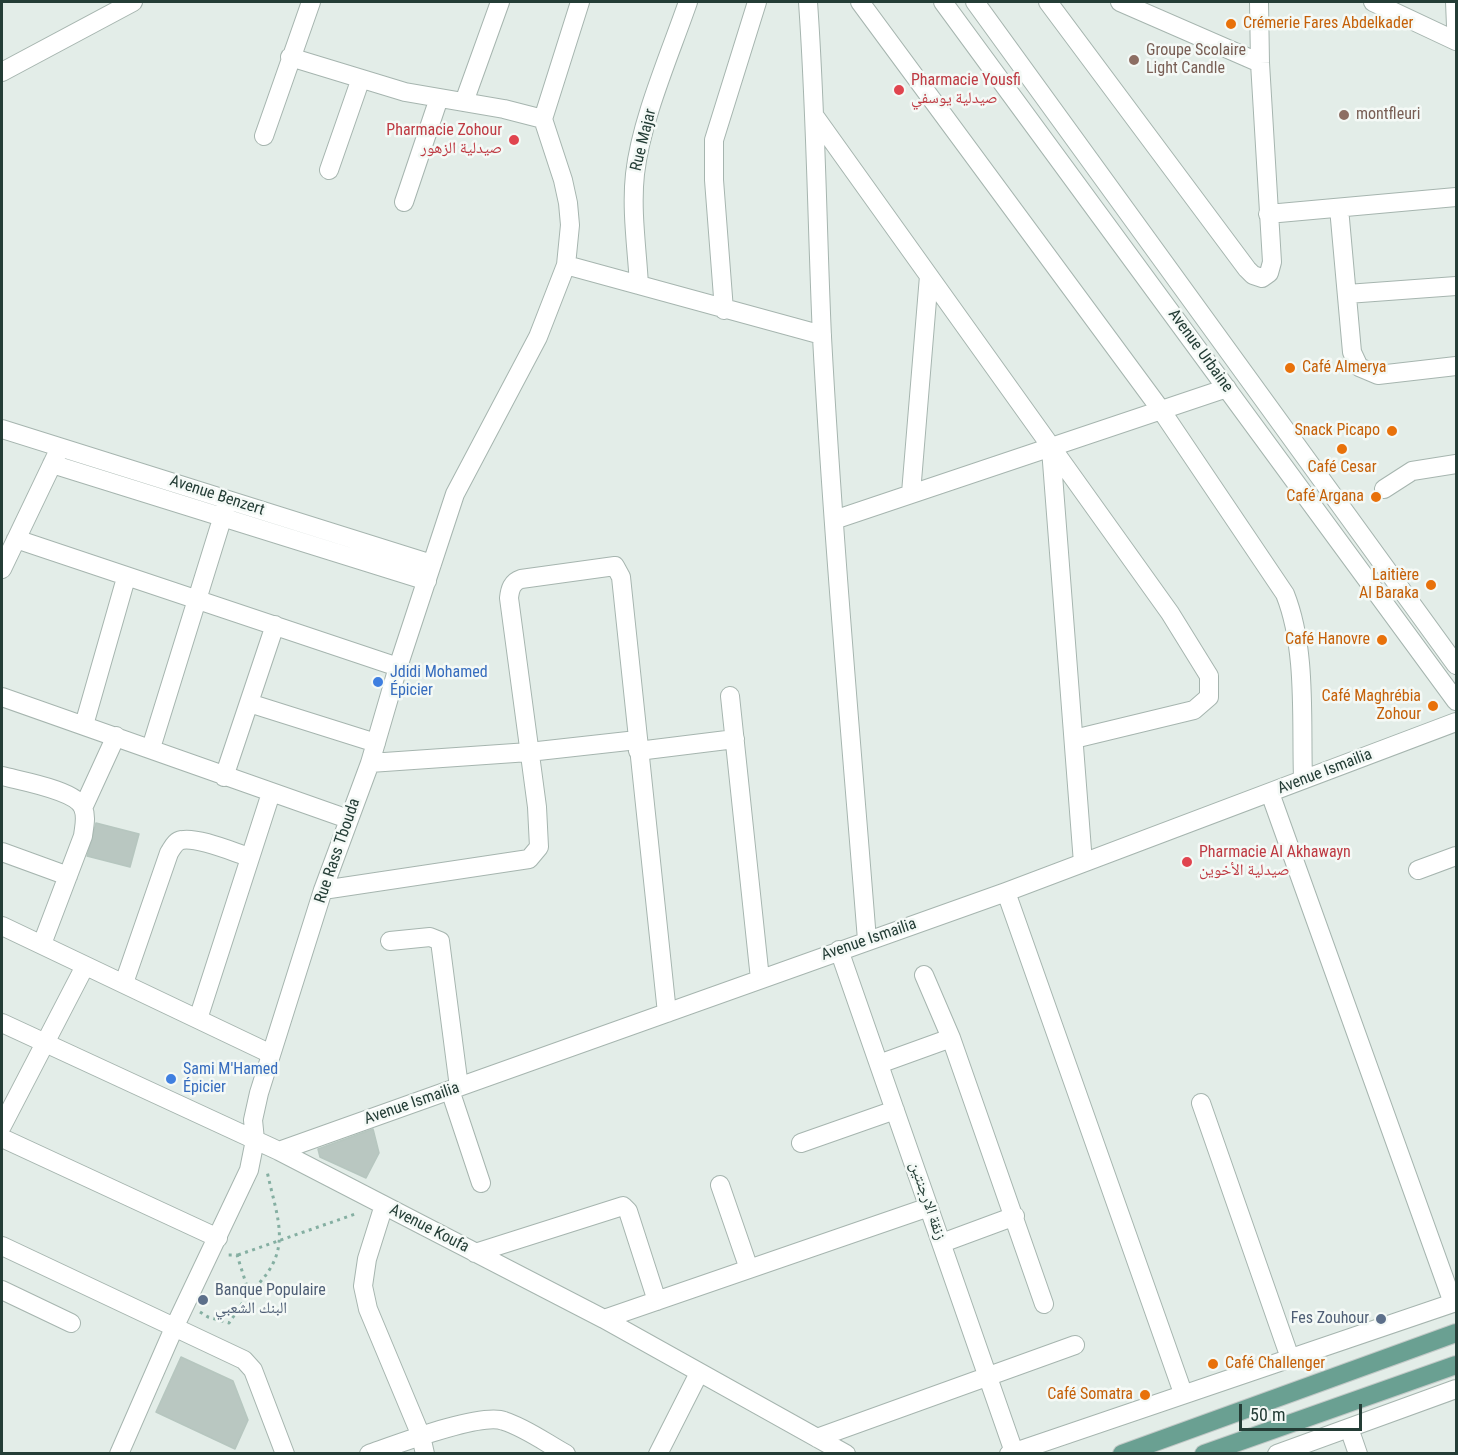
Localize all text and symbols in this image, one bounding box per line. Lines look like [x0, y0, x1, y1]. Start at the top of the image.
place label: Crémerie Fares Abdelkader [1243, 14, 1413, 34]
marker: Crémerie Fares Abdelkader [1224, 17, 1238, 31]
place label: Groupe Scolaire Light Candle [1146, 41, 1246, 79]
marker: Groupe Scolaire Light Candle [1127, 53, 1141, 67]
place label: Pharmacie Yousfi صيدلية يوسفي [911, 71, 1021, 109]
marker: Pharmacie Yousfi صيدلية يوسفي [892, 83, 906, 97]
place label: montfleuri [1356, 105, 1420, 125]
street label: Rue Majar [627, 107, 661, 173]
marker: montfleuri [1337, 108, 1351, 122]
place label: Pharmacie Zohour صيدلية الزهور [386, 121, 502, 159]
marker: Pharmacie Zohour صيدلية الزهور [507, 133, 521, 147]
street label: Avenue Urbaine [1163, 306, 1237, 396]
place label: Café Almerya [1302, 358, 1386, 378]
marker: Café Almerya [1283, 361, 1297, 375]
place label: Snack Picapo [1294, 421, 1380, 441]
marker: Snack Picapo [1385, 424, 1399, 438]
marker: Café Cesar [1335, 442, 1349, 456]
place label: Café Cesar [1307, 458, 1377, 478]
street label: Avenue Benzert [167, 472, 267, 520]
place label: Café Argana [1286, 487, 1364, 507]
marker: Café Argana [1369, 490, 1383, 504]
place label: Laitière Al Baraka [1359, 566, 1419, 604]
marker: Laitière Al Baraka [1424, 578, 1438, 592]
place label: Café Hanovre [1285, 630, 1370, 650]
marker: Café Hanovre [1375, 633, 1389, 647]
place label: Jdidi Mohamed Épicier [390, 663, 488, 701]
marker: Jdidi Mohamed Épicier [371, 675, 385, 689]
place label: Café Maghrébia Zohour [1321, 687, 1421, 725]
marker: Café Maghrébia Zohour [1426, 699, 1440, 713]
street label: Avenue Ismailia [1275, 745, 1375, 799]
street label: Rue Rass Tbouda [311, 796, 365, 906]
place label: Pharmacie Al Akhawayn صيدلية الأخوين [1199, 843, 1351, 881]
marker: Pharmacie Al Akhawayn صيدلية الأخوين [1180, 855, 1194, 869]
street label: Avenue Ismailia [819, 915, 919, 965]
place label: Sami M'Hamed Épicier [183, 1060, 278, 1098]
marker: Sami M'Hamed Épicier [164, 1072, 178, 1086]
street label: Avenue Ismailia [362, 1079, 462, 1129]
street label: زنقة الارجنتين [905, 1159, 949, 1243]
street label: Avenue Koufa [386, 1201, 472, 1257]
place label: Banque Populaire البنك الشعبي [215, 1281, 326, 1319]
marker: Banque Populaire البنك الشعبي [196, 1293, 210, 1307]
place label: Fes Zouhour [1291, 1309, 1369, 1329]
marker: Fes Zouhour [1374, 1312, 1388, 1326]
place label: Café Challenger [1225, 1354, 1325, 1374]
marker: Café Challenger [1206, 1357, 1220, 1371]
place label: Café Somatra [1047, 1385, 1133, 1405]
marker: Café Somatra [1138, 1388, 1152, 1402]
scale bar [1242, 1392, 1365, 1430]
text: 50 m [1250, 1404, 1285, 1425]

